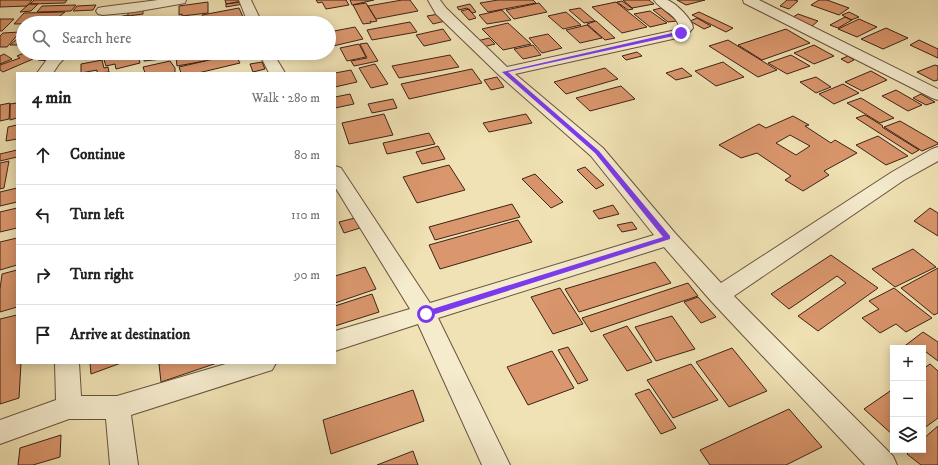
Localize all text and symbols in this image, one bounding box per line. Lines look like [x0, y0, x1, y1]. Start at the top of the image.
search box [16, 16, 336, 60]
route end [672, 24, 690, 42]
icon: search [30, 27, 52, 49]
text: Search here [62, 29, 131, 48]
text: 4 min [32, 87, 71, 109]
text: Walk · 280 m [252, 90, 320, 106]
icon: ahead [32, 144, 54, 166]
text: Continue [70, 145, 125, 164]
text: 80 m [294, 147, 320, 163]
icon: left [32, 204, 54, 226]
text: Turn left [70, 205, 124, 224]
text: 110 m [291, 207, 320, 223]
icon: right [32, 264, 54, 286]
text: Turn right [70, 265, 133, 284]
text: 90 m [294, 267, 320, 283]
route start [417, 305, 435, 323]
icon: arrive [32, 324, 54, 346]
text: Arrive at destination [70, 325, 190, 344]
map controls [890, 345, 926, 453]
button: + [890, 345, 926, 381]
button: − [890, 381, 926, 417]
button: layers [890, 417, 926, 453]

